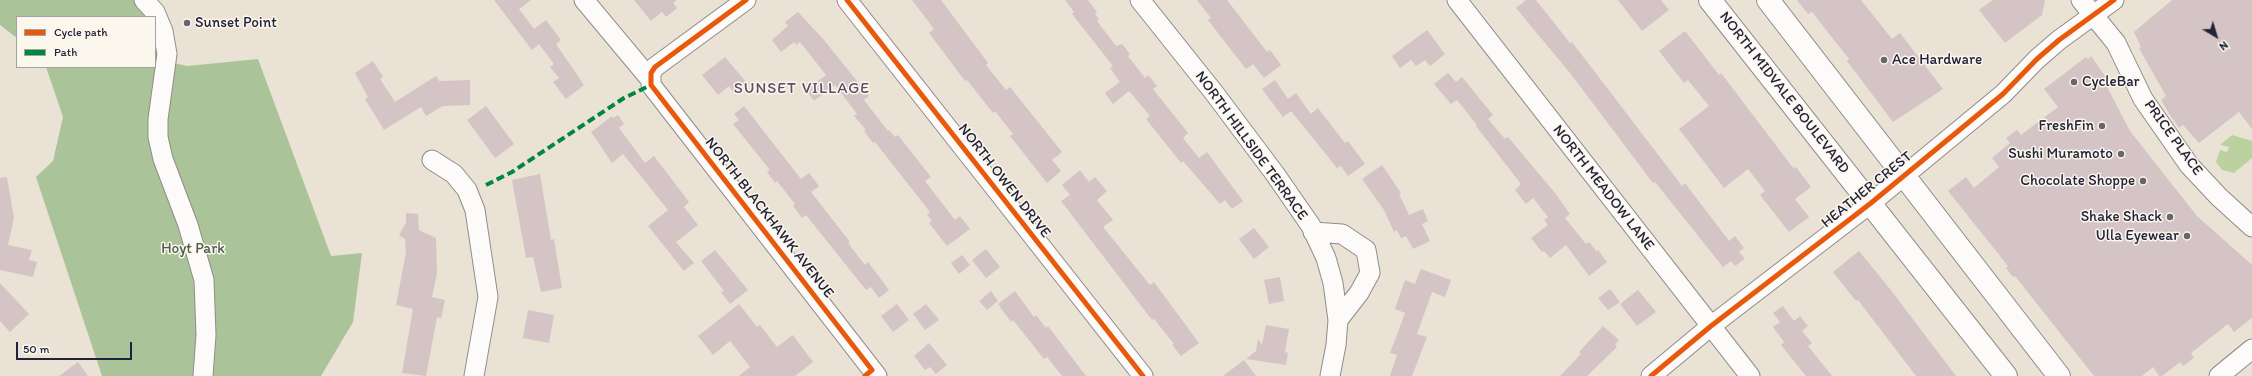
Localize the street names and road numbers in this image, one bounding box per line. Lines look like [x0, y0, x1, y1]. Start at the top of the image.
street label: NORTH MIDVALE BOULEVARD [1715, 8, 1853, 178]
street label: NORTH HILLSIDE TERRACE [1191, 68, 1311, 224]
street label: PRICE PLACE [2140, 97, 2206, 179]
street label: NORTH OWEN DRIVE [954, 120, 1054, 242]
street label: NORTH MEADOW LANE [1548, 122, 1658, 254]
street label: NORTH BLACKHAWK AVENUE [701, 134, 837, 302]
street label: HEATHER CREST [1818, 148, 1916, 232]

